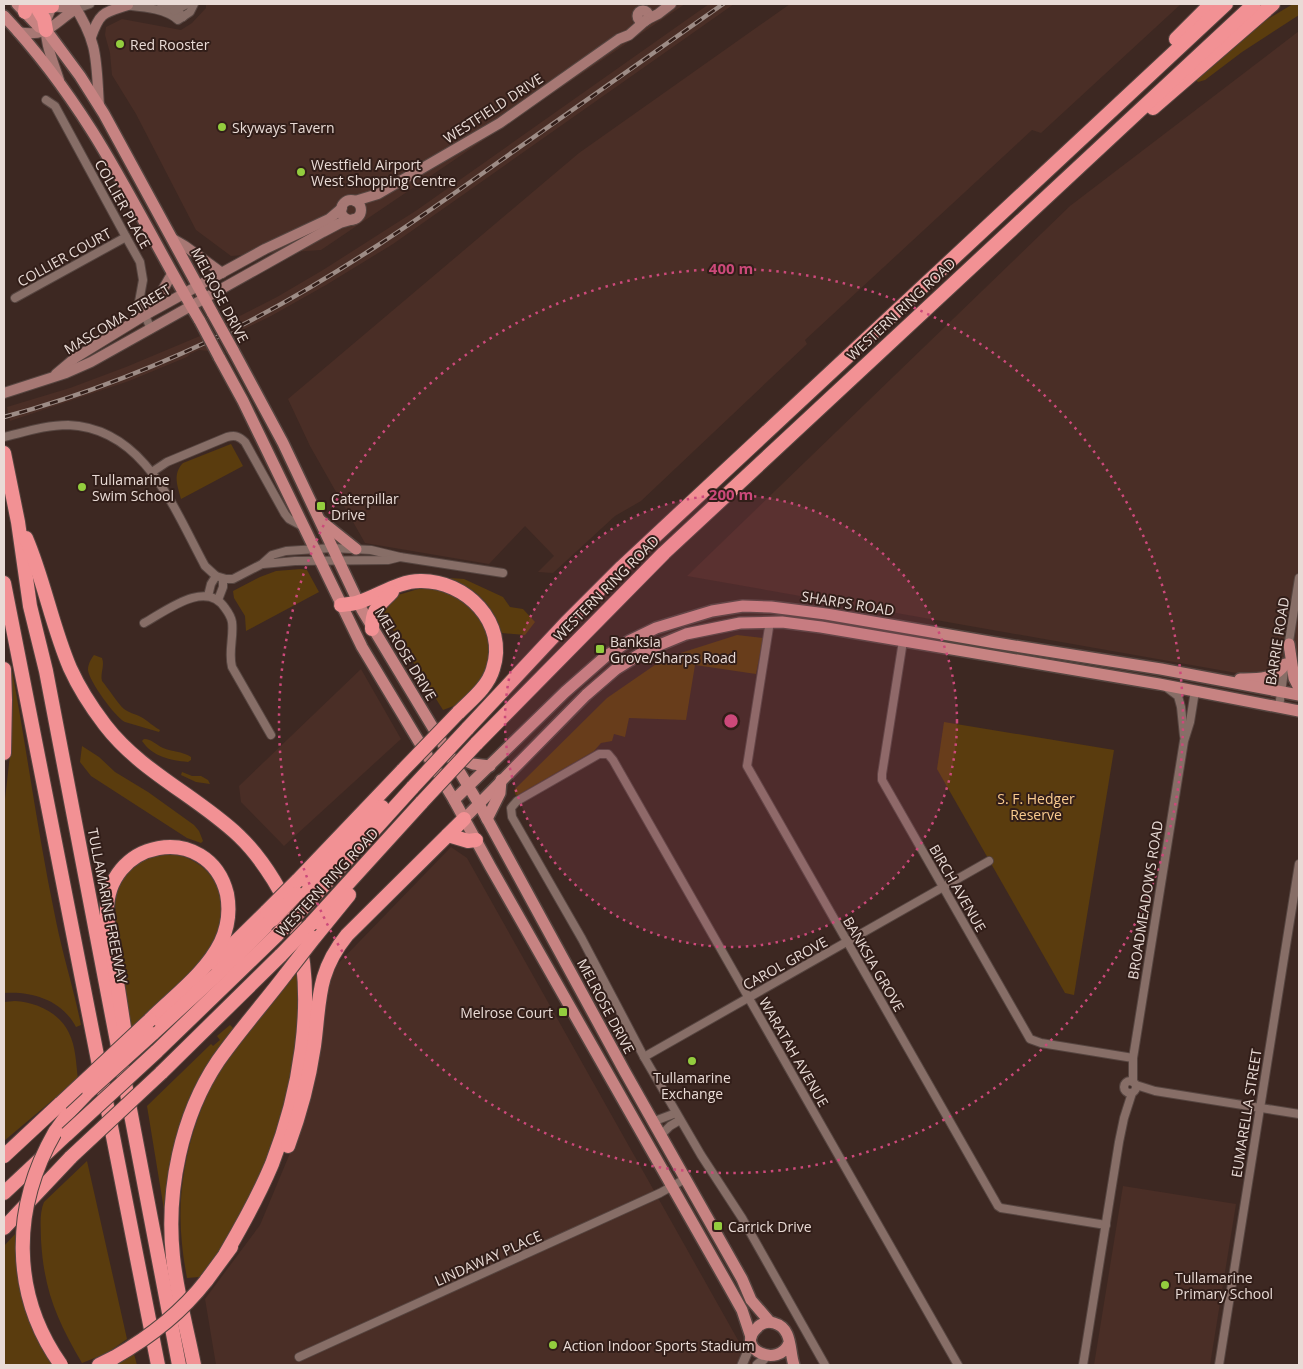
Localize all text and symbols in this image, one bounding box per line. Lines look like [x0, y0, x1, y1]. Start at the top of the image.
place label: Red Rooster [130, 35, 210, 54]
marker: Red Rooster [114, 38, 126, 50]
street label: WESTFIELD DRIVE [440, 69, 546, 147]
place label: Skyways Tavern [232, 118, 335, 137]
marker: Skyways Tavern [216, 121, 228, 133]
place label: Westfield Airport West Shopping Centre [311, 155, 456, 190]
street label: COLLIER PLACE [91, 156, 155, 252]
marker: Westfield Airport West Shopping Centre [295, 166, 307, 178]
street label: COLLIER COURT [14, 223, 115, 291]
street label: MELROSE DRIVE [187, 244, 253, 346]
street label: WESTERN RING ROAD [843, 254, 959, 364]
text: 400 m [709, 258, 753, 278]
street label: MASCOMA STREET [60, 279, 174, 358]
place label: Tullamarine Swim School [92, 470, 174, 505]
marker: Tullamarine Swim School [76, 481, 88, 493]
text: 200 m [709, 484, 753, 504]
place label: Caterpillar Drive [331, 489, 399, 524]
marker: Caterpillar Drive [315, 500, 327, 512]
street label: WESTERN RING ROAD [549, 531, 663, 645]
street label: SHARPS ROAD [800, 586, 896, 620]
street label: BARRIE ROAD [1261, 596, 1293, 686]
street label: MELROSE DRIVE [371, 604, 441, 704]
place label: Banksia Grove/Sharps Road [610, 632, 736, 667]
marker: Banksia Grove/Sharps Road [594, 643, 606, 655]
centre of rings [722, 712, 740, 730]
park label: S. F. Hedger Reserve [997, 789, 1075, 824]
street label: BROADMEADOWS ROAD [1123, 819, 1167, 981]
street label: WESTERN RING ROAD [272, 824, 382, 940]
street label: TULLAMARINE FREEWAY [84, 826, 132, 986]
street label: BIRCH AVENUE [925, 841, 991, 935]
street label: BANKSIA GROVE [839, 913, 909, 1015]
street label: CAROL GROVE [739, 932, 831, 994]
street label: MELROSE DRIVE [573, 955, 639, 1057]
street label: WARATAH AVENUE [755, 994, 833, 1110]
place label: Melrose Court [460, 1003, 553, 1022]
marker: Melrose Court [557, 1006, 569, 1018]
street label: EUMARELLA STREET [1226, 1047, 1266, 1179]
marker: Tullamarine Exchange [686, 1055, 698, 1067]
place label: Tullamarine Exchange [653, 1068, 731, 1103]
place label: Carrick Drive [728, 1217, 812, 1236]
marker: Carrick Drive [712, 1220, 724, 1232]
street label: LINDAWAY PLACE [432, 1226, 544, 1290]
place label: Tullamarine Primary School [1175, 1268, 1273, 1303]
marker: Tullamarine Primary School [1159, 1279, 1171, 1291]
place label: Action Indoor Sports Stadium [563, 1336, 755, 1355]
marker: Action Indoor Sports Stadium [547, 1339, 559, 1351]

